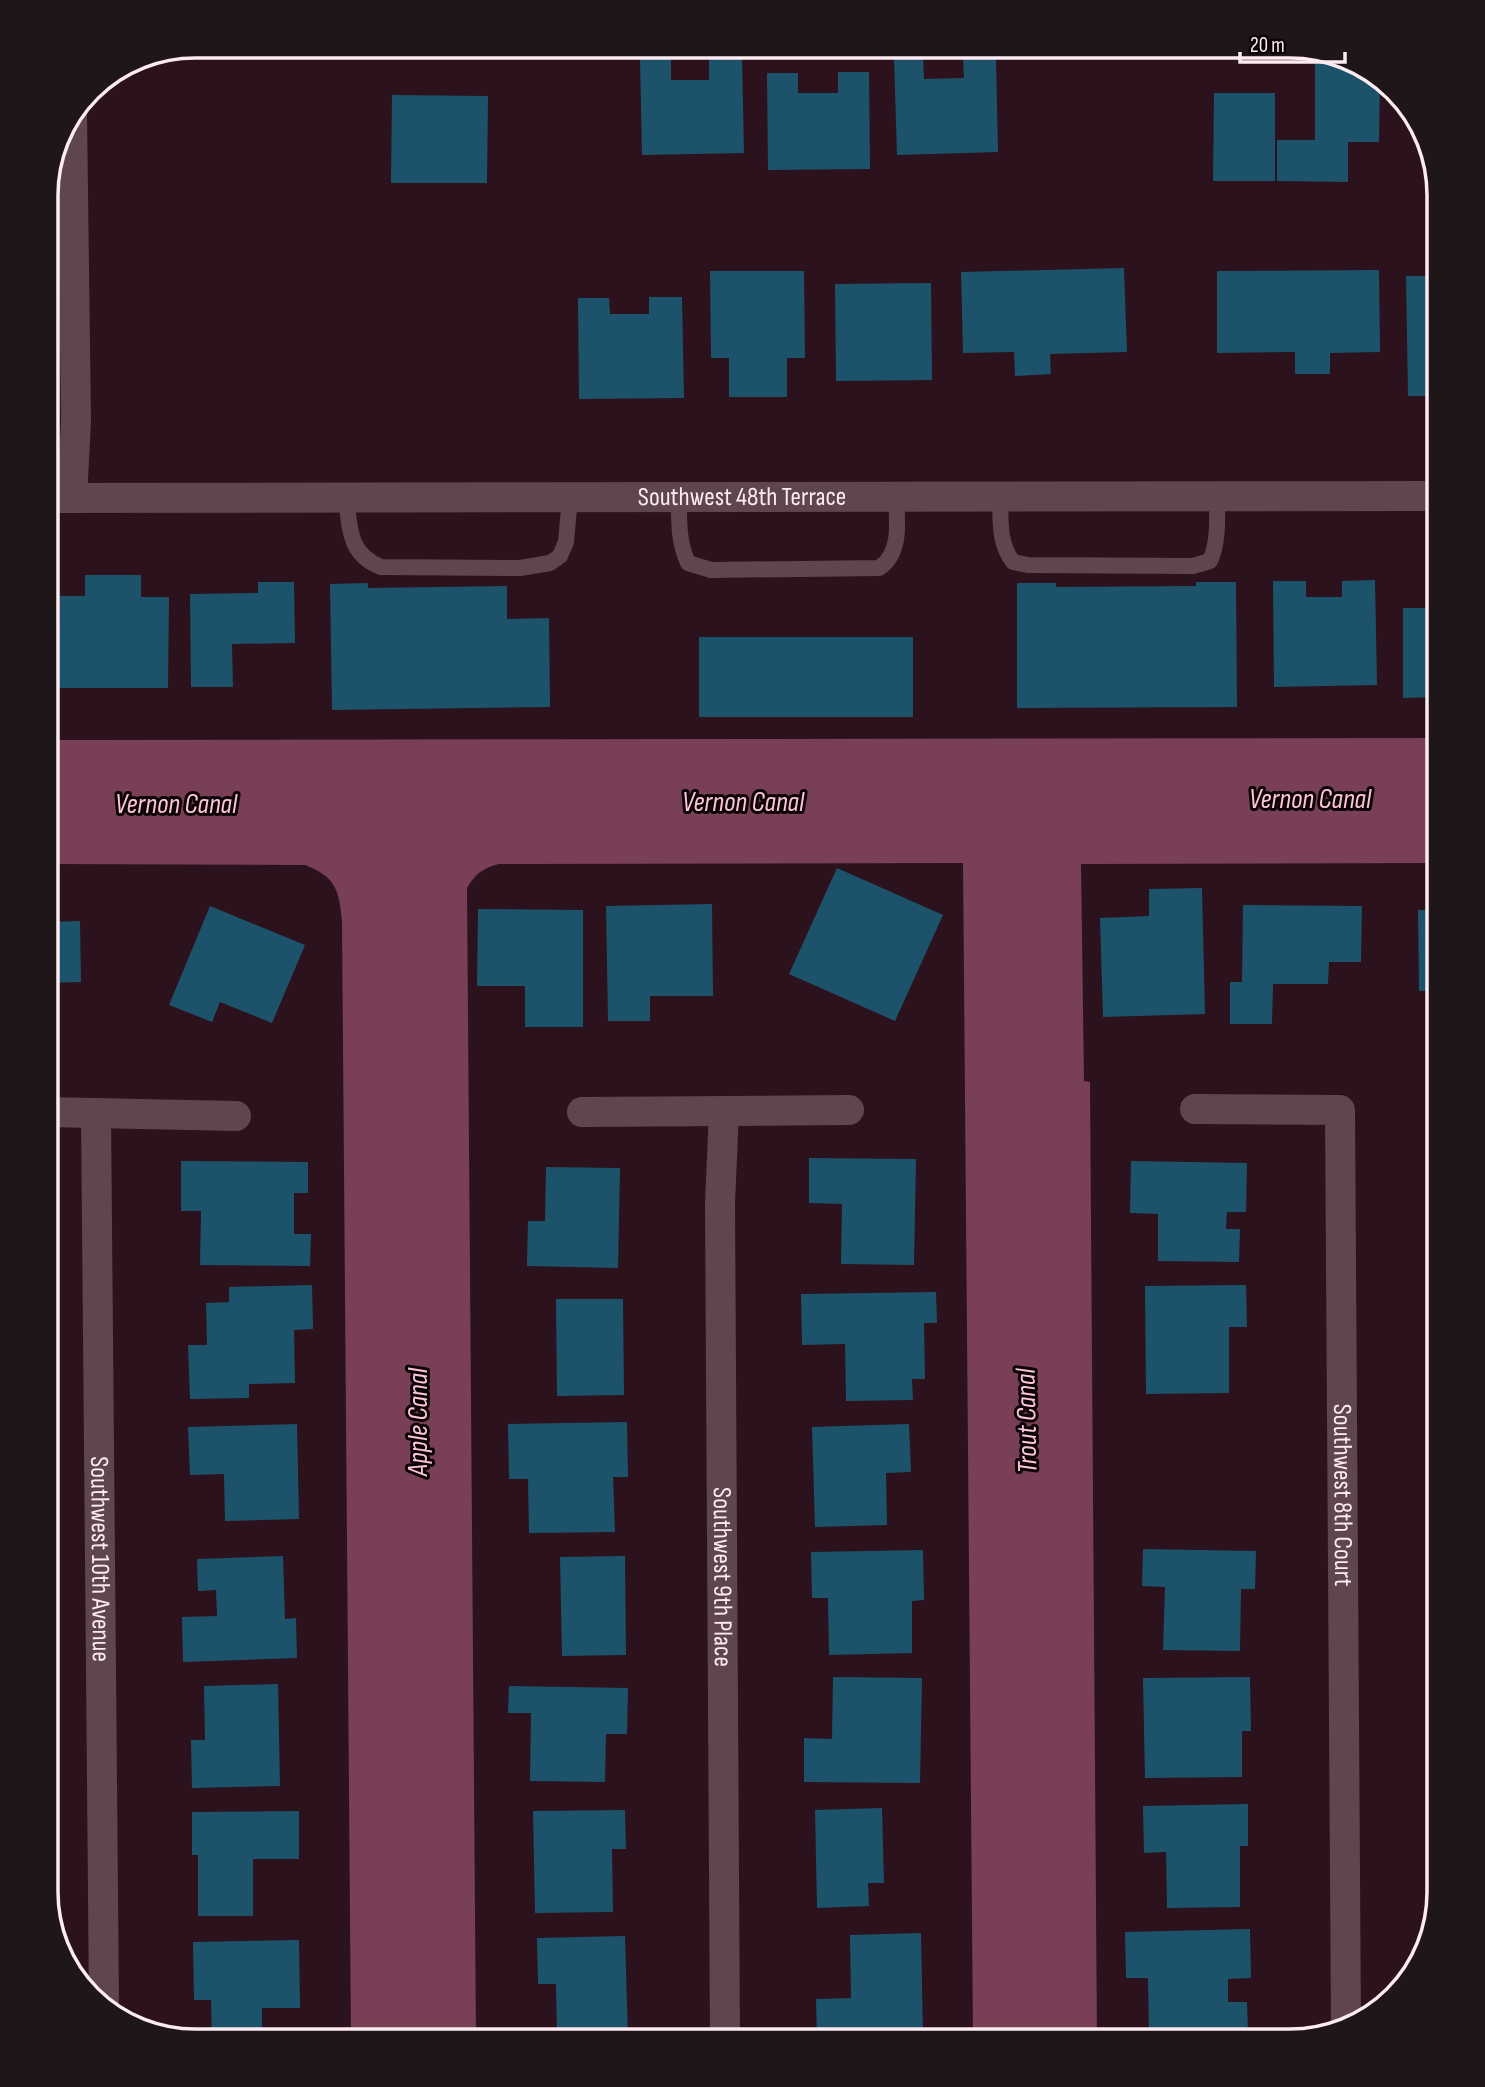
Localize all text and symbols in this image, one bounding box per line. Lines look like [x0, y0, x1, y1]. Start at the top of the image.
scale bar [1240, 21, 1345, 65]
text: 20 m [1250, 33, 1285, 58]
street label: Southwest 48th Terrace [638, 481, 846, 513]
water label: Vernon Canal [1249, 783, 1372, 816]
water label: Vernon Canal [682, 786, 805, 819]
water label: Vernon Canal [115, 788, 238, 821]
water label: Apple Canal [402, 1367, 435, 1477]
water label: Trout Canal [1010, 1367, 1044, 1474]
street label: Southwest 8th Court [1326, 1404, 1359, 1586]
street label: Southwest 10th Avenue [84, 1456, 116, 1662]
street label: Southwest 9th Place [706, 1487, 738, 1667]

